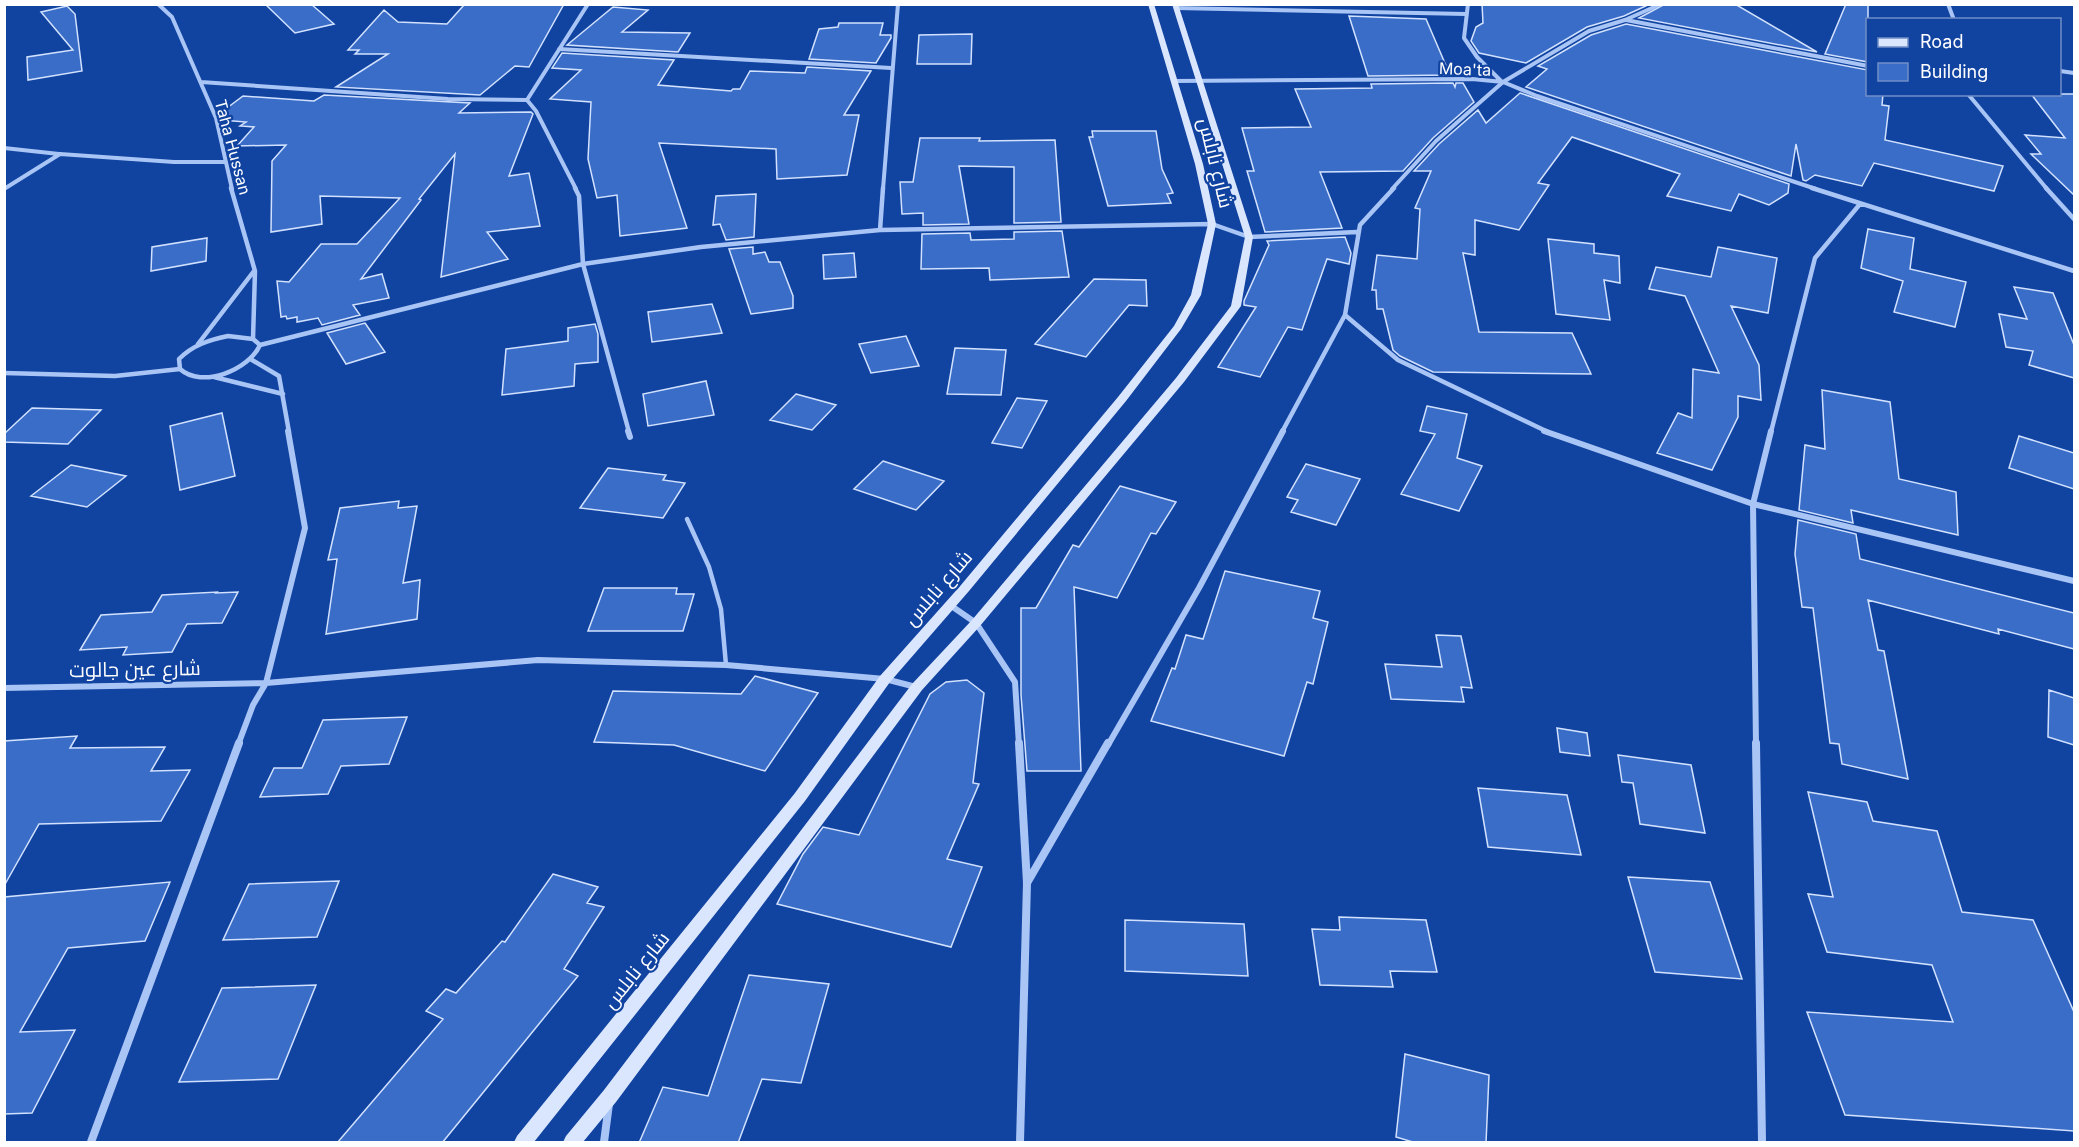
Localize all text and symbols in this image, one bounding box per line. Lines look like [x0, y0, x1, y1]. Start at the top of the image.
legend [1866, 18, 2061, 96]
text: Road [1920, 31, 1963, 52]
street label: Moa'ta [1439, 58, 1491, 80]
text: Building [1920, 61, 1988, 82]
street label: Taha Hussan [211, 97, 255, 197]
street label: شارع نابلس [1191, 115, 1239, 211]
street label: شارع نابلس [899, 545, 979, 632]
street label: شارع عين جالوت [69, 656, 201, 684]
street label: شارع نابلس [598, 927, 676, 1015]

